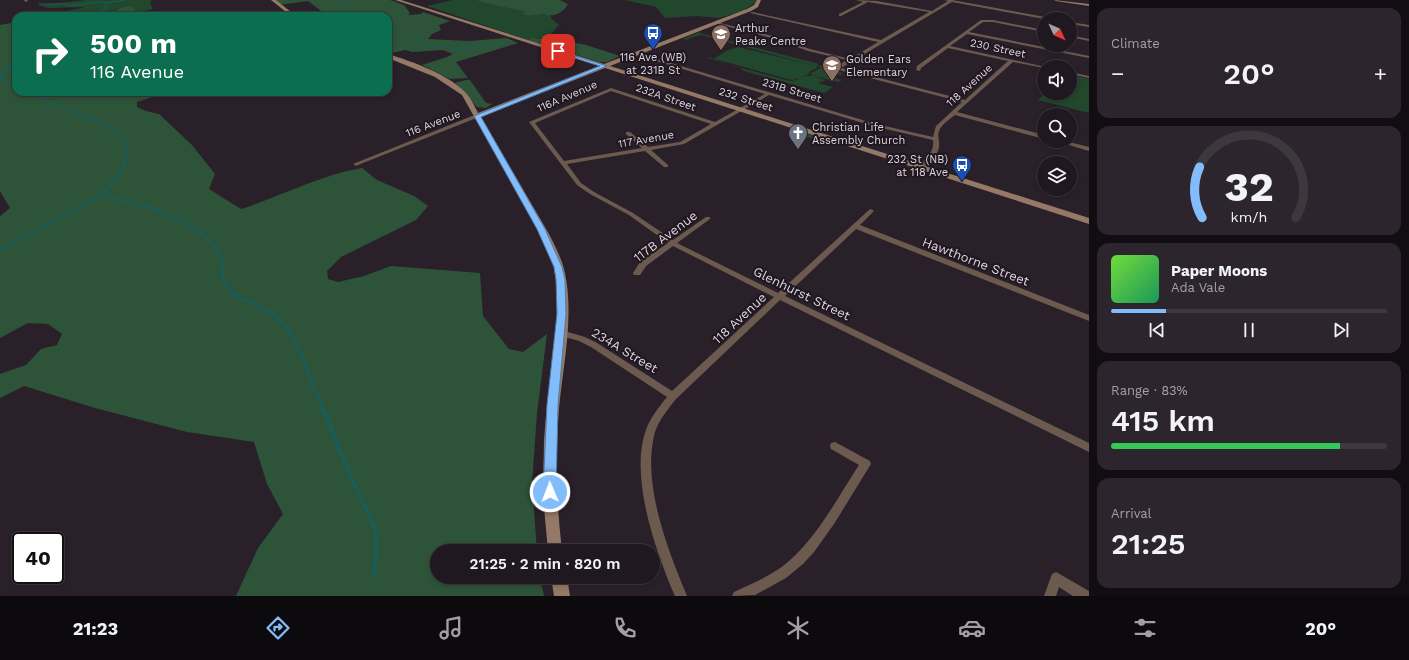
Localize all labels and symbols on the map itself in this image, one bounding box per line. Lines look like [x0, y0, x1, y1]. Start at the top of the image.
north arrow [1037, 12, 1077, 52]
bus stop icon: 116 Ave (WB) at 231B St [642, 22, 664, 50]
place label: Arthur Peake Centre [735, 22, 806, 48]
school or university icon: Arthur Peake Centre [710, 23, 732, 51]
pin [541, 34, 575, 68]
street label: 230 Street [969, 36, 1027, 61]
place label: 116 Ave (WB) at 231B St [620, 51, 686, 77]
place label: Golden Ears Elementary [846, 53, 911, 79]
school or university icon: Golden Ears Elementary [821, 54, 843, 82]
street label: 118 Avenue [944, 61, 995, 109]
street label: 231B Street [761, 75, 823, 106]
street label: 116A Avenue [535, 78, 599, 115]
street label: 232A Street [634, 81, 698, 114]
street label: 232 Street [717, 85, 775, 114]
street label: 116 Avenue [404, 107, 462, 140]
place label: Christian Life Assembly Church [812, 121, 905, 147]
church icon: Christian Life Assembly Church [787, 122, 809, 150]
street label: 117 Avenue [617, 128, 675, 151]
place label: 232 St (NB) at 118 Ave [887, 153, 948, 179]
bus stop icon: 232 St (NB) at 118 Ave [951, 154, 973, 182]
street label: 117B Avenue [631, 208, 700, 265]
street label: Hawthorne Street [920, 234, 1032, 289]
street label: Glenhurst Street [751, 263, 853, 324]
street label: 118 Avenue [709, 290, 769, 347]
street label: 234A Street [589, 325, 661, 376]
position arrow [529, 471, 571, 513]
speed limit sign: 40 [12, 532, 64, 584]

